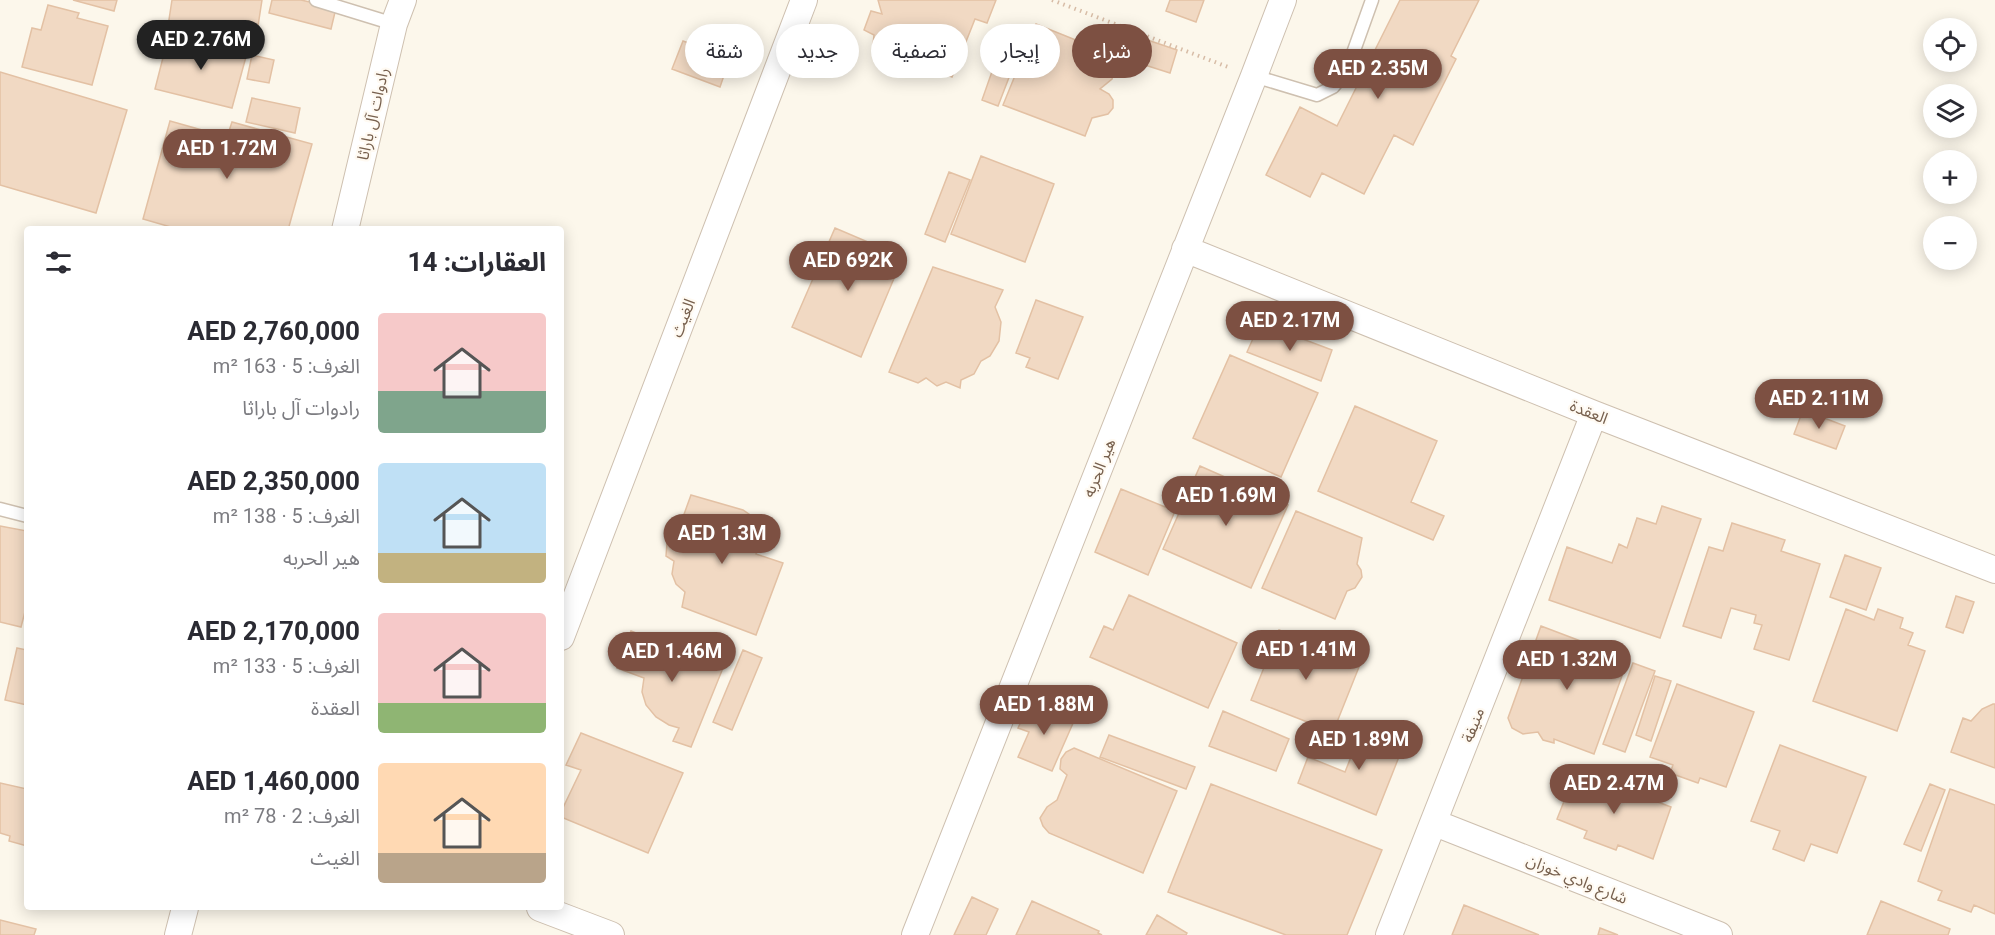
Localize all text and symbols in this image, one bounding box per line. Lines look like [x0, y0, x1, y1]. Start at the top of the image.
map controls [1923, 18, 1977, 270]
button: locate [1923, 18, 1977, 72]
pin: AED 2.76M [132, 20, 270, 71]
chip: شقة [685, 24, 764, 78]
chip: جديد [776, 24, 859, 78]
chip: تصفية [871, 24, 968, 78]
chip: إيجار [980, 24, 1060, 78]
chip: شراء [1072, 24, 1152, 78]
text: AED 2.76M [151, 27, 251, 51]
pin: AED 2.35M [1309, 49, 1447, 100]
text: AED 2.35M [1328, 56, 1428, 80]
street label: رادوات آل باراثا [353, 66, 394, 162]
button: layers [1923, 84, 1977, 138]
pin: AED 1.72M [158, 129, 296, 180]
text: AED 1.72M [177, 136, 277, 160]
button: + [1923, 150, 1977, 204]
button: − [1923, 216, 1977, 270]
pin: AED 692K [786, 241, 910, 292]
icon: filters [42, 246, 75, 279]
text: العقارات: 14 [407, 247, 546, 277]
text: AED 692K [803, 248, 893, 272]
street label: الغيث [667, 296, 699, 340]
pin: AED 2.17M [1221, 301, 1359, 352]
text: AED 2.17M [1240, 308, 1340, 332]
text: AED 2,760,000 [187, 316, 360, 346]
icon: home [426, 337, 498, 409]
text: الغرف: 5 · 163 m² [213, 354, 360, 378]
pin: AED 2.11M [1750, 379, 1888, 430]
text: AED 2.11M [1769, 386, 1869, 410]
text: رادوات آل باراثا [242, 396, 360, 420]
street label: العقدة [1567, 396, 1611, 428]
street label: هير الحربه [1079, 436, 1119, 500]
text: AED 2,350,000 [187, 466, 360, 496]
pin: AED 1.69M [1157, 476, 1295, 527]
text: AED 1.69M [1176, 483, 1276, 507]
icon: home [426, 487, 498, 559]
text: الغرف: 5 · 138 m² [213, 504, 360, 528]
pin: AED 1.3M [660, 514, 784, 565]
text: AED 1.3M [678, 521, 766, 545]
text: هير الحربه [283, 546, 360, 570]
text: AED 2,170,000 [187, 616, 360, 646]
pin: AED 1.41M [1237, 630, 1375, 681]
pin: AED 1.46M [603, 632, 741, 683]
icon: home [426, 637, 498, 709]
text: AED 1.41M [1256, 637, 1356, 661]
text: AED 1.46M [622, 639, 722, 663]
pin: AED 1.32M [1498, 640, 1636, 691]
text: AED 1.32M [1517, 647, 1617, 671]
text: الغرف: 5 · 133 m² [213, 654, 360, 678]
pin: AED 1.88M [975, 685, 1113, 736]
text: AED 1.88M [994, 692, 1094, 716]
text: العقدة [311, 696, 360, 720]
street label: منيفة [1458, 705, 1488, 745]
pin: AED 1.89M [1290, 720, 1428, 771]
text: AED 1.89M [1309, 727, 1409, 751]
pin: AED 2.47M [1545, 764, 1683, 815]
text: AED 1,460,000 [187, 766, 360, 796]
text: AED 2.47M [1564, 771, 1664, 795]
icon: home [426, 787, 498, 859]
text: الغرف: 2 · 78 m² [224, 804, 360, 828]
text: الغيث [310, 846, 360, 870]
street label: شارع وادي خوزان [1523, 850, 1630, 911]

